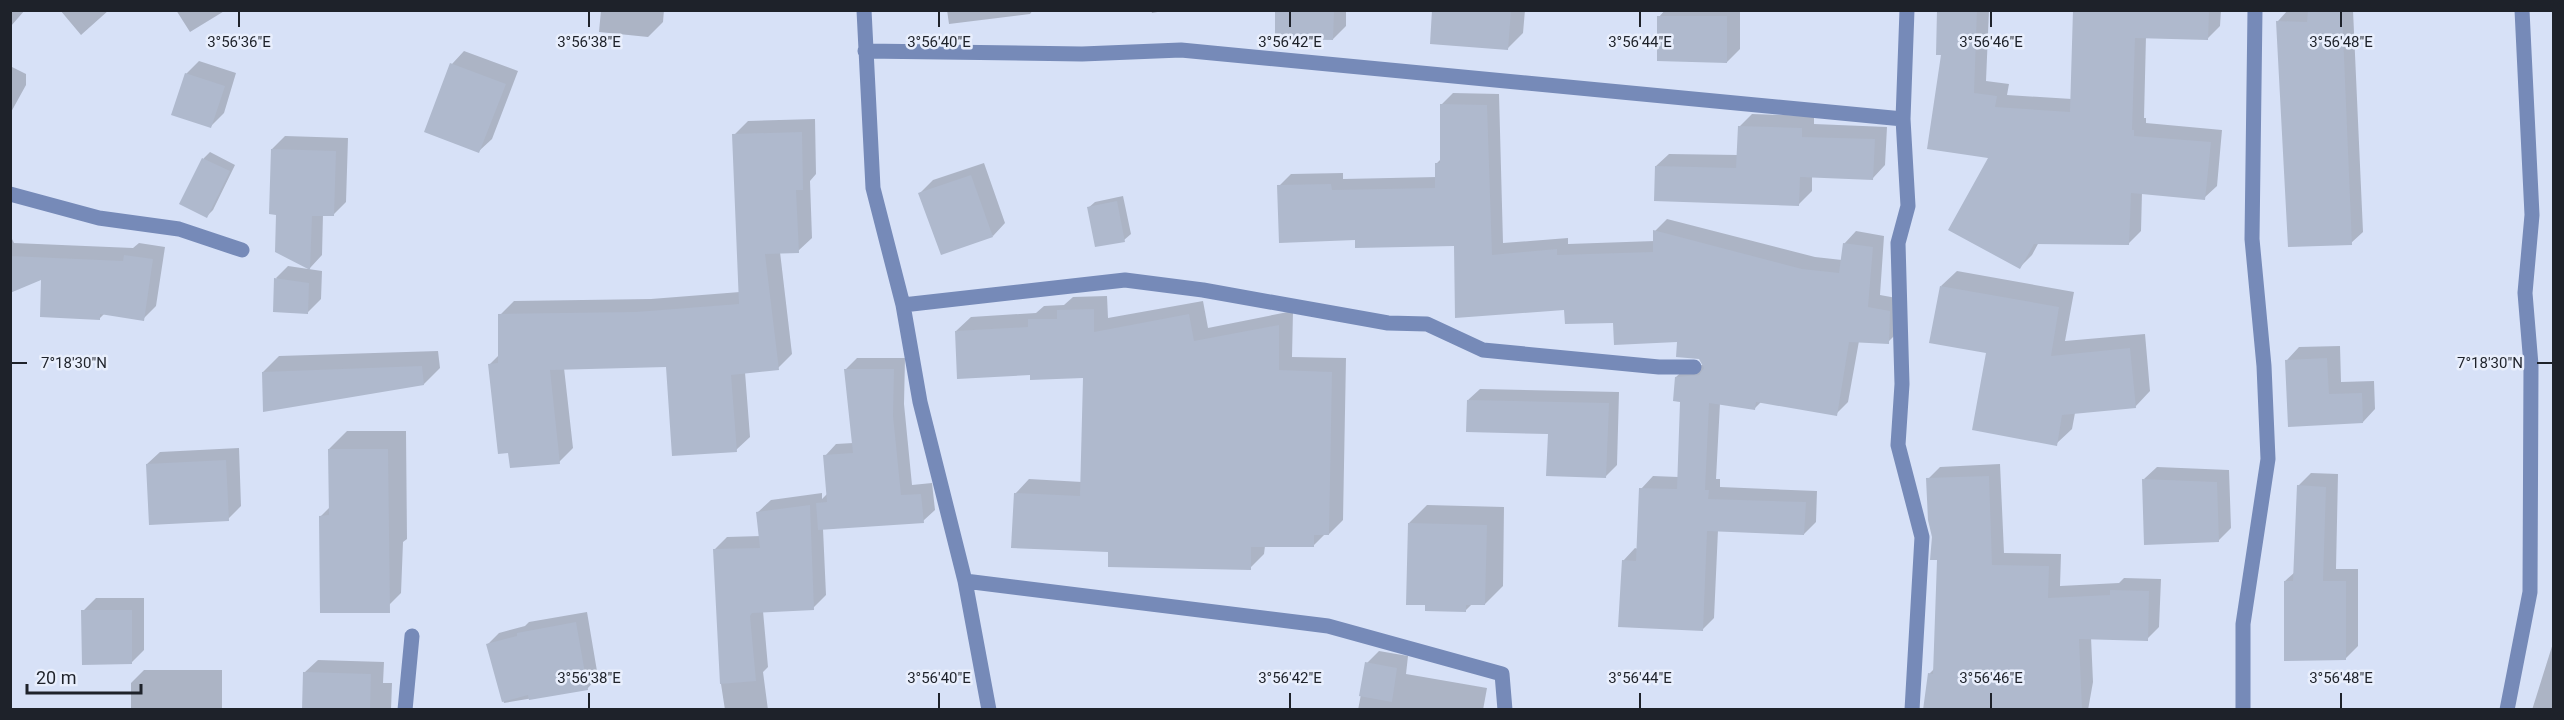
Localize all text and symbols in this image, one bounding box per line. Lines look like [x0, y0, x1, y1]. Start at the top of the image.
text: 3°56'36"E [207, 33, 271, 51]
text: 3°56'38"E [557, 33, 621, 51]
text: 3°56'40"E [907, 33, 971, 51]
text: 3°56'42"E [1258, 33, 1322, 51]
text: 3°56'44"E [1608, 33, 1672, 51]
text: 3°56'46"E [1959, 33, 2023, 51]
text: 3°56'48"E [2309, 33, 2373, 51]
text: 7°18'30"N [41, 354, 107, 372]
text: 7°18'30"N [2457, 354, 2523, 372]
scale bar [27, 657, 141, 695]
text: 20 m [36, 667, 76, 688]
text: 3°56'38"E [557, 669, 621, 687]
text: 3°56'40"E [907, 669, 971, 687]
text: 3°56'42"E [1258, 669, 1322, 687]
text: 3°56'44"E [1608, 669, 1672, 687]
text: 3°56'46"E [1959, 669, 2023, 687]
text: 3°56'48"E [2309, 669, 2373, 687]

